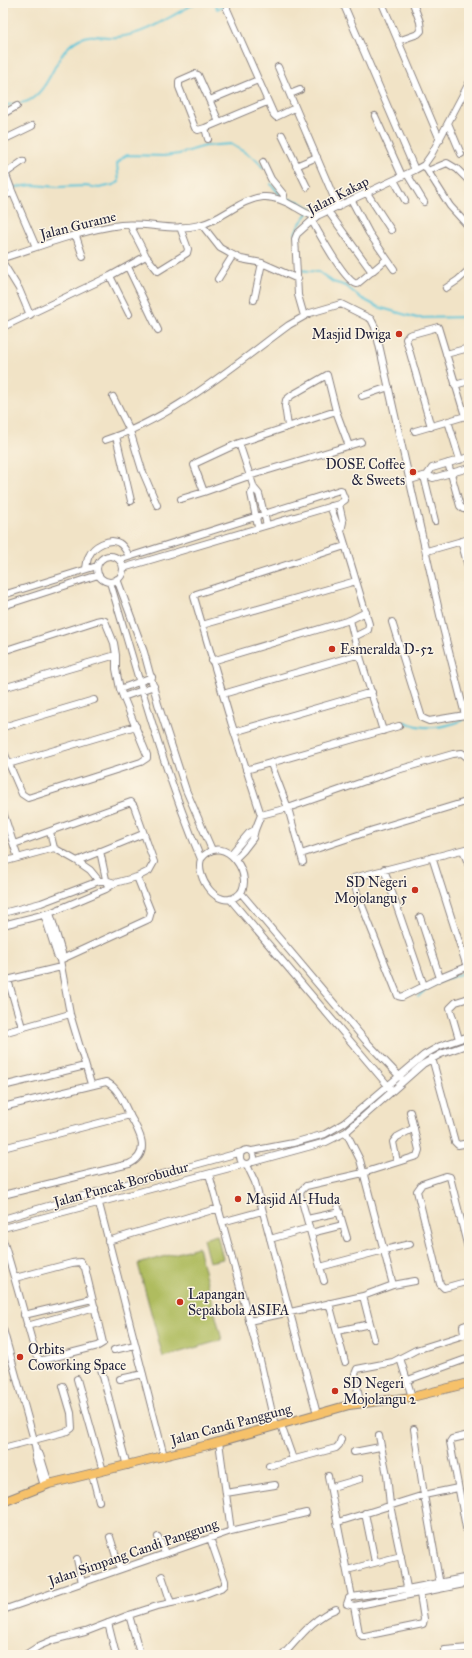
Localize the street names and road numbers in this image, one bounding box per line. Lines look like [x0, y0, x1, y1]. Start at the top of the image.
street label: Jalan Kakap [303, 173, 372, 220]
street label: Jalan Gurame [36, 208, 118, 245]
street label: Jalan Puncak Borobudur [50, 1158, 191, 1212]
street label: Jalan Candi Panggung [167, 1400, 294, 1450]
street label: Jalan Simpang Candi Panggung [44, 1515, 221, 1591]

